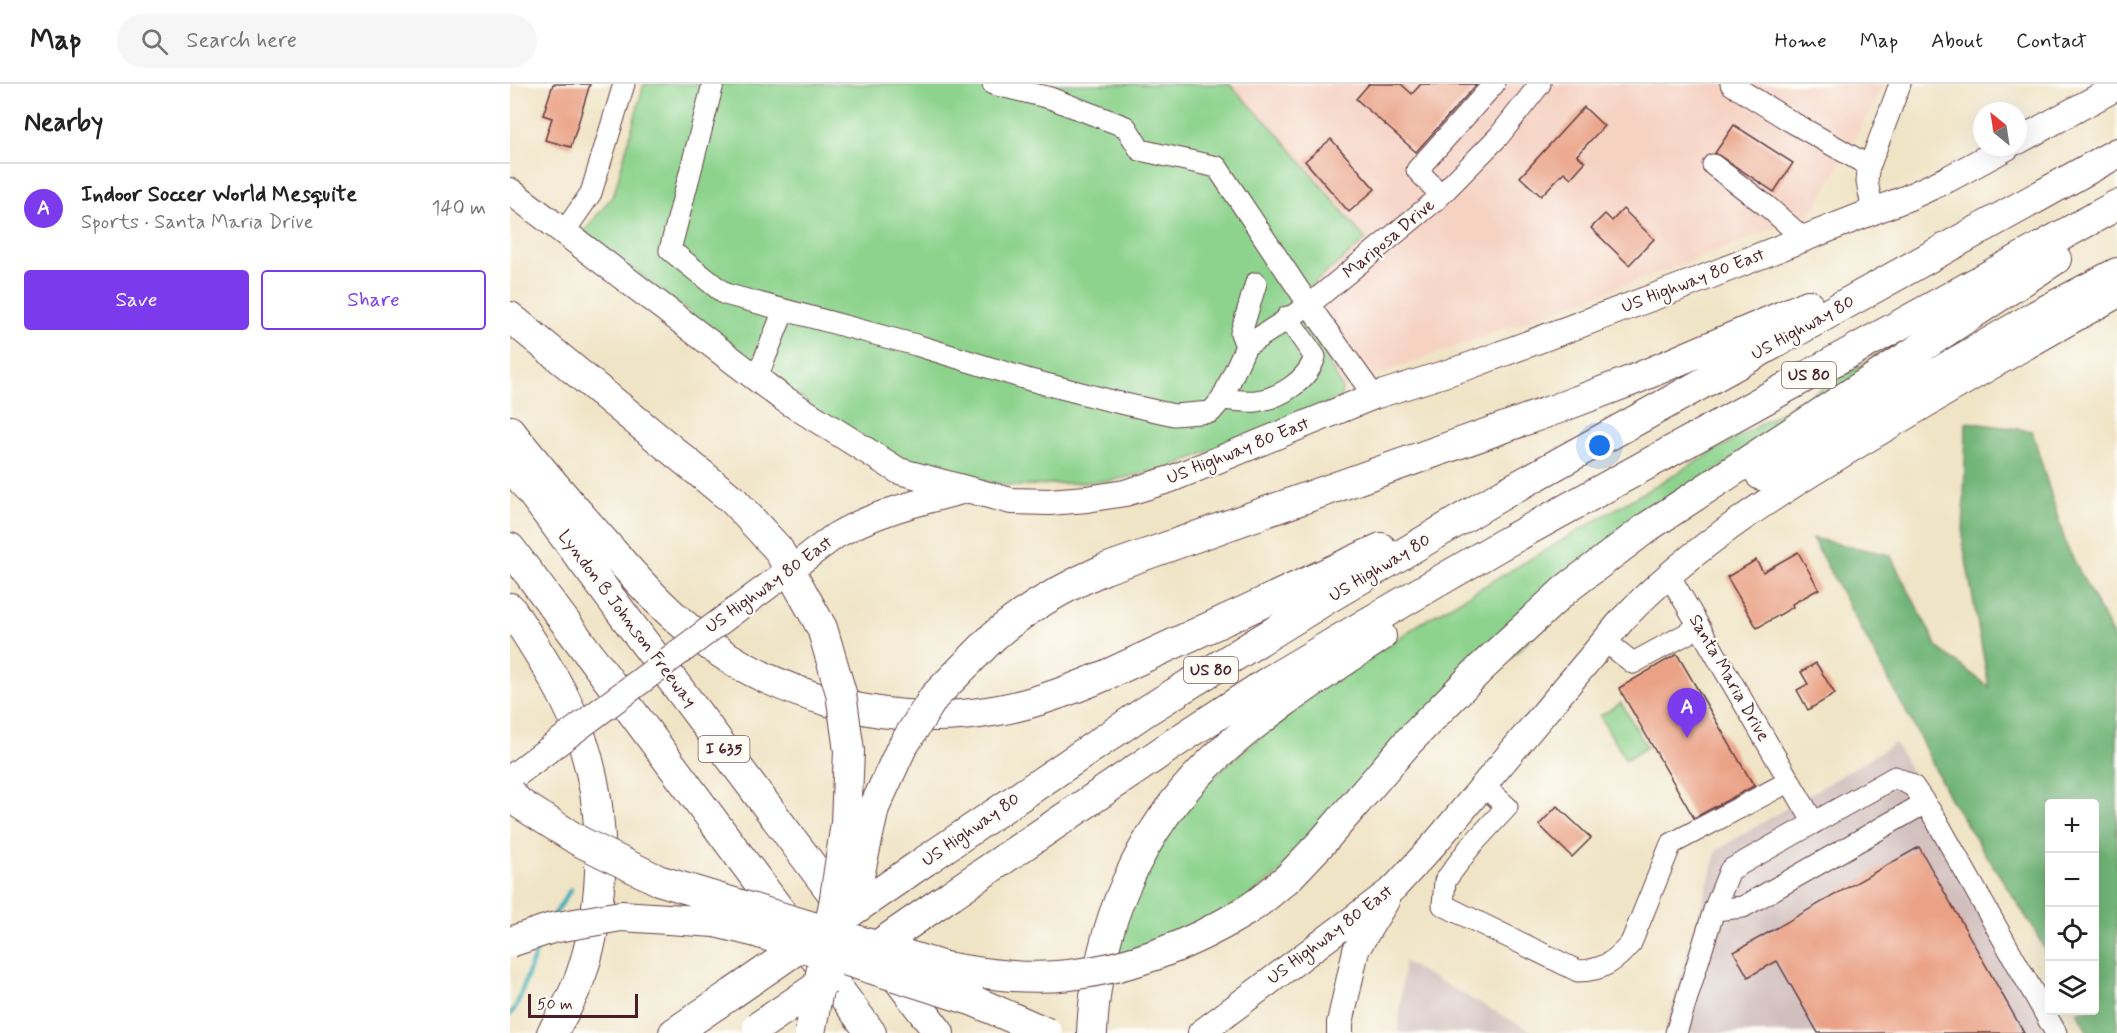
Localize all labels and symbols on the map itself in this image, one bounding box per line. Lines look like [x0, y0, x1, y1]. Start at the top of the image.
north arrow [1973, 102, 2027, 156]
street label: Mariposa Drive [1338, 193, 1440, 285]
street label: US Highway 80 East [1618, 242, 1769, 320]
street label: US Highway 80 [1747, 290, 1860, 367]
road number: US 80 [1782, 362, 1836, 388]
street label: US Highway 80 East [1163, 411, 1314, 491]
your location [1585, 431, 1614, 460]
street label: Lyndon B Johnson Freeway [552, 525, 702, 713]
street label: US Highway 80 [1324, 528, 1436, 609]
street label: US Highway 80 East [701, 530, 838, 640]
street label: Santa Maria Drive [1683, 610, 1775, 746]
road number: US 80 [1184, 657, 1238, 683]
pin: A [1668, 688, 1706, 738]
road number: I 635 [698, 736, 750, 762]
street label: US Highway 80 [917, 787, 1026, 874]
street label: US Highway 80 East [1262, 879, 1399, 991]
scale bar [528, 991, 638, 1018]

